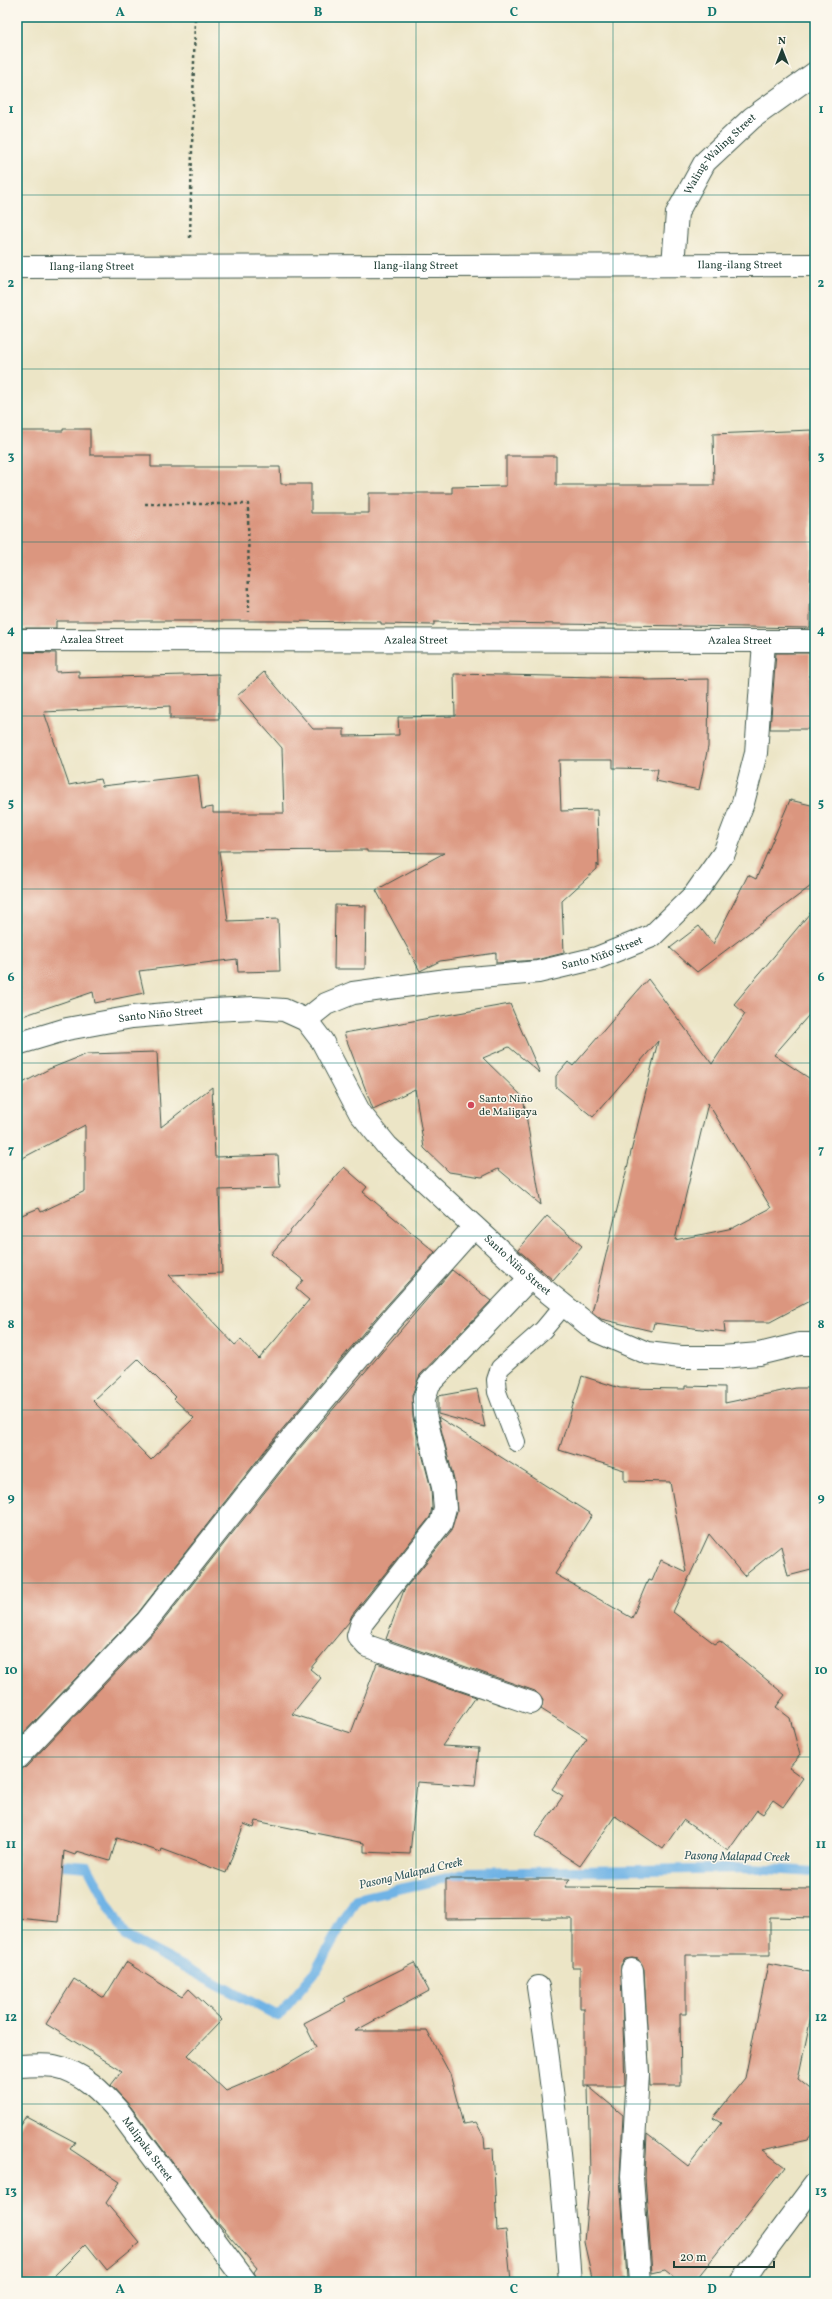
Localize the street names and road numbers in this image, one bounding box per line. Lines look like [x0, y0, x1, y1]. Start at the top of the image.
street label: Waling-Waling Street [681, 110, 759, 197]
street label: Ilang-ilang Street [374, 258, 459, 274]
street label: Ilang-ilang Street [698, 258, 783, 273]
street label: Ilang-ilang Street [50, 259, 135, 274]
street label: Azalea Street [60, 633, 124, 648]
street label: Azalea Street [384, 633, 448, 648]
street label: Azalea Street [708, 633, 772, 648]
street label: Santo Niño Street [560, 933, 645, 974]
street label: Santo Niño Street [117, 1003, 204, 1027]
street label: Santo Niño Street [481, 1232, 554, 1299]
street label: Malipaka Street [118, 2114, 176, 2185]

